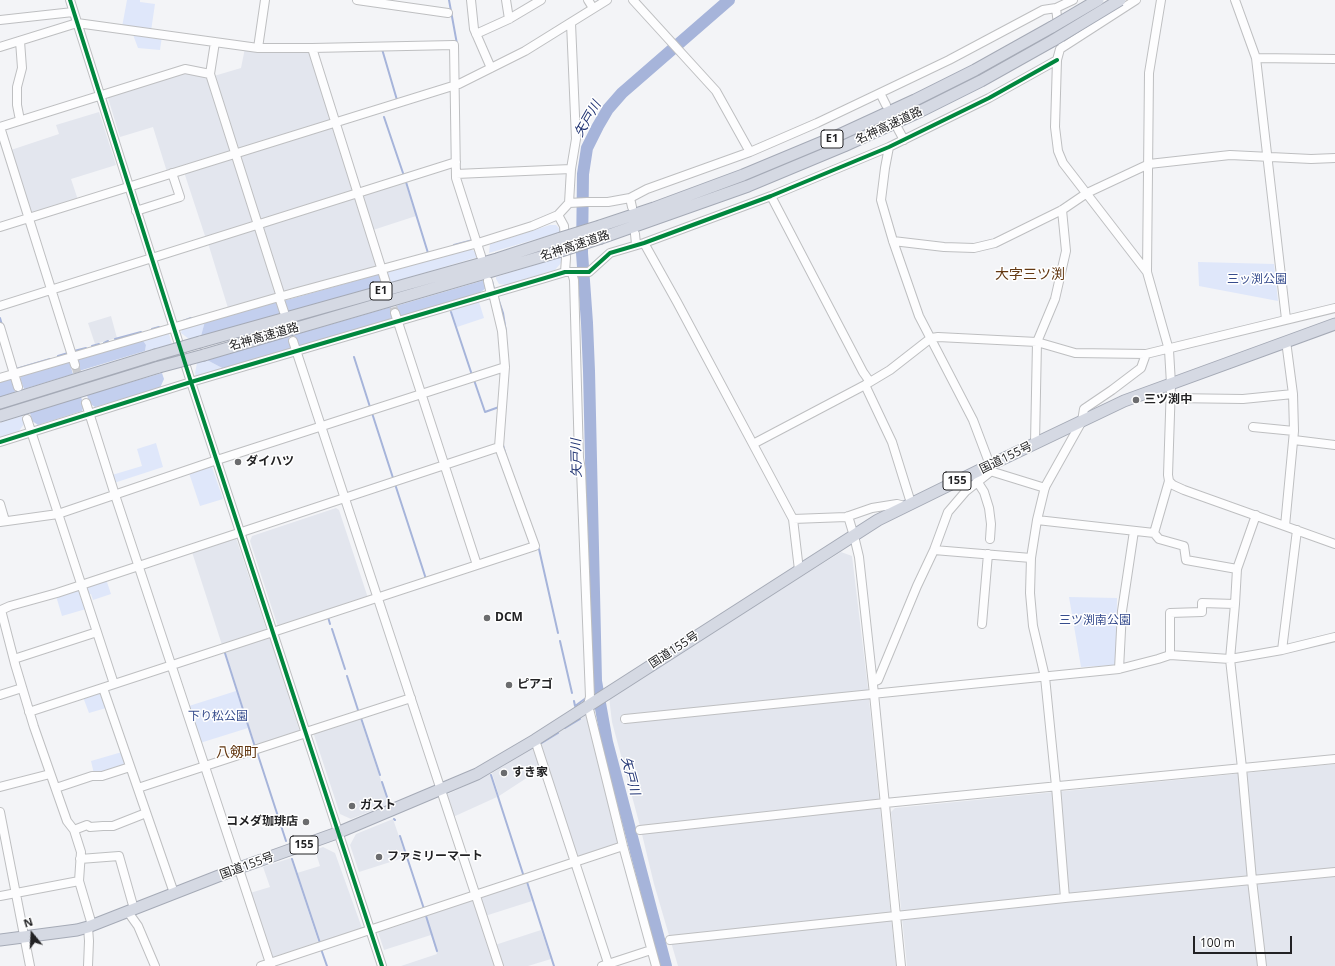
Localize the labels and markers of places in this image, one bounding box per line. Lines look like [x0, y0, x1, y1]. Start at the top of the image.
place label: 三ツ渕中 [1144, 393, 1192, 407]
marker: 三ツ渕中 [1131, 395, 1141, 405]
place label: ダイハツ [246, 455, 294, 469]
marker: ダイハツ [233, 457, 243, 467]
place label: DCM [495, 611, 523, 625]
marker: DCM [482, 613, 492, 623]
place label: ピアゴ [517, 678, 553, 692]
marker: ピアゴ [504, 680, 514, 690]
place label: すき家 [512, 766, 548, 780]
marker: すき家 [499, 768, 509, 778]
place label: ガスト [360, 799, 396, 813]
marker: ガスト [347, 801, 357, 811]
place label: コメダ珈琲店 [226, 815, 298, 829]
marker: コメダ珈琲店 [301, 817, 311, 827]
place label: ファミリーマート [387, 850, 483, 864]
marker: ファミリーマート [374, 852, 384, 862]

